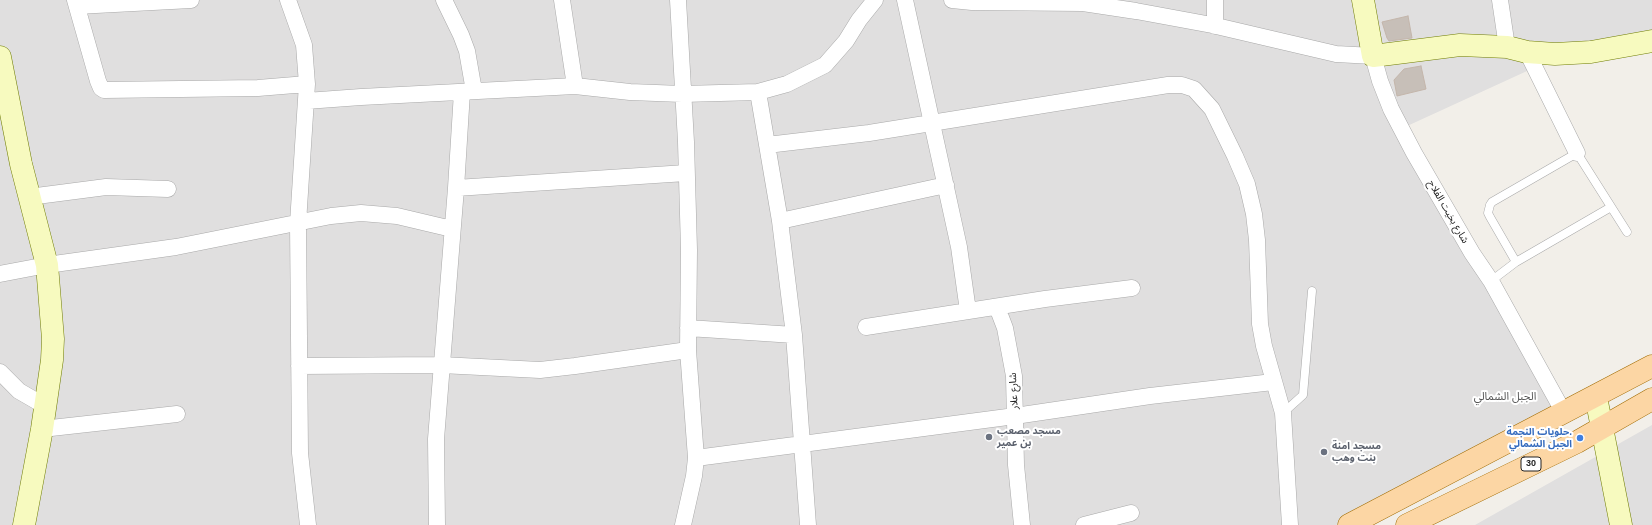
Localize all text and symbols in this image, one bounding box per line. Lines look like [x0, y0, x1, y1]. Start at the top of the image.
street label: شارع بخيت الفلاح [1425, 178, 1471, 246]
street label: شارع علار [1007, 372, 1021, 410]
district label: الجبل الشمالي [1474, 390, 1536, 404]
place label: مسجد مصعب بن عمير [997, 425, 1061, 448]
place label: حلويات النجمة. الجبل الشمالي [1507, 426, 1572, 450]
marker: مسجد مصعب بن عمير [984, 432, 994, 442]
marker: حلويات النجمة. الجبل الشمالي [1575, 433, 1585, 443]
place label: مسجد امنة بنت وهب [1332, 440, 1381, 464]
marker: مسجد امنة بنت وهب [1319, 447, 1329, 457]
road number: 30 [1521, 457, 1541, 471]

